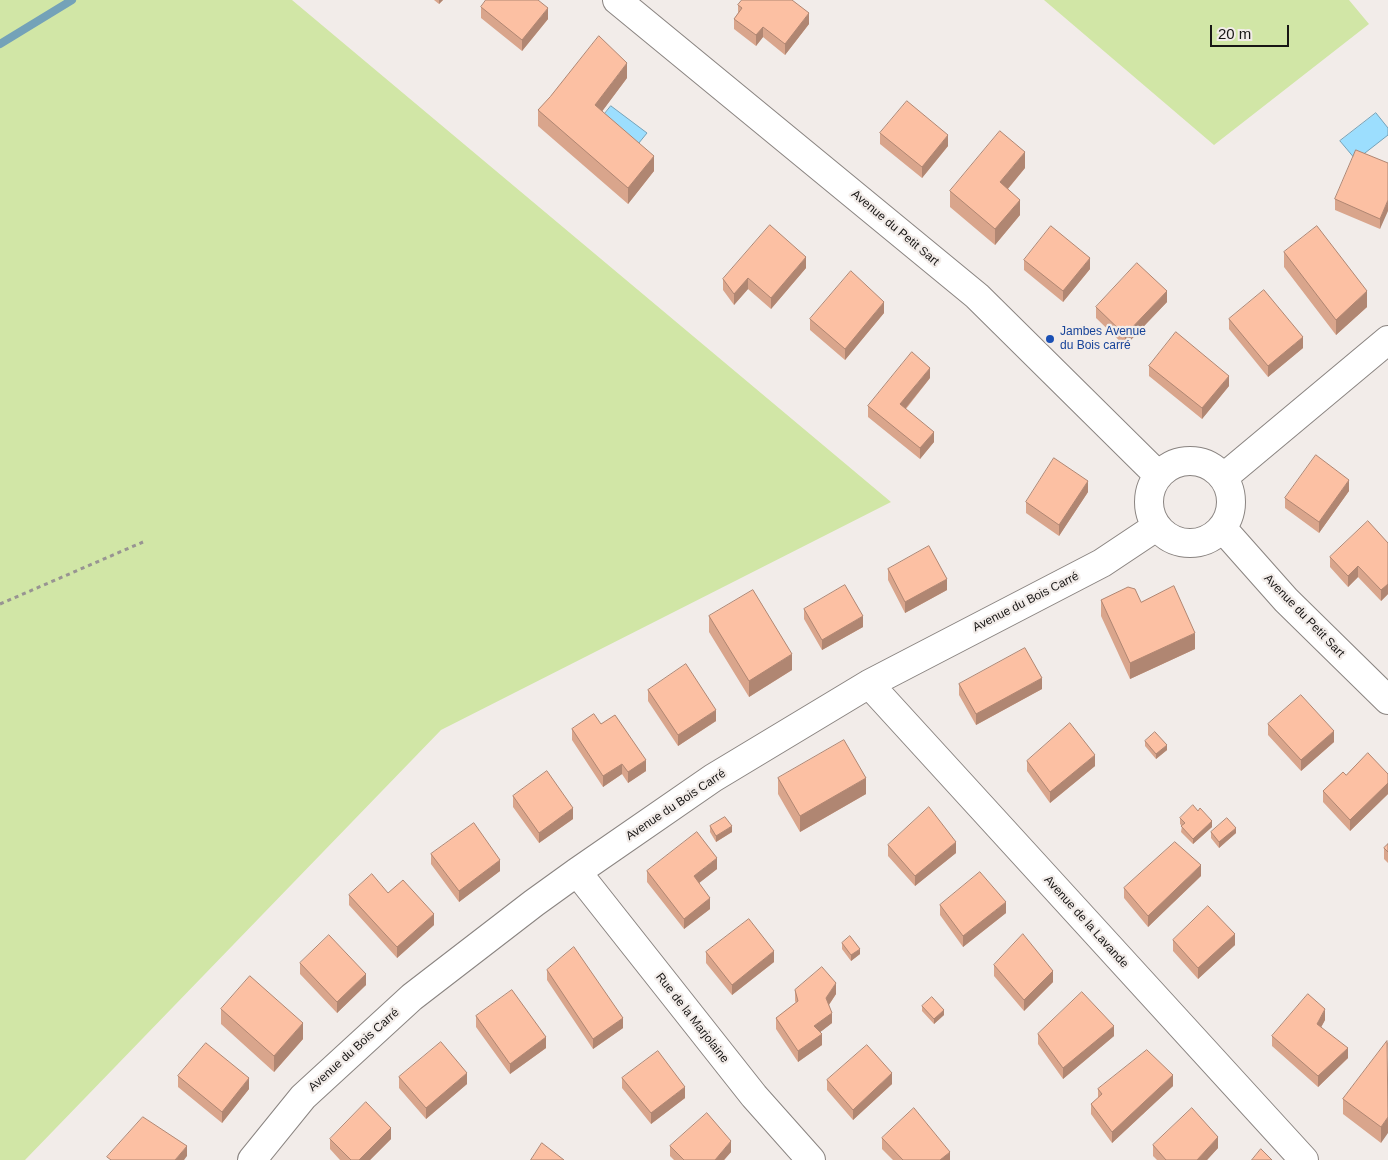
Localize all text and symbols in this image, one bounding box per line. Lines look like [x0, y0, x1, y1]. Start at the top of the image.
scale bar [1213, 15, 1292, 47]
text: 20 m [1218, 25, 1251, 42]
street label: Avenue du Petit Sart [848, 187, 942, 269]
place label: Jambes Avenue du Bois carré [1060, 325, 1146, 353]
marker: Jambes Avenue du Bois carré [1044, 333, 1056, 345]
street label: Avenue du Bois Carré [971, 569, 1081, 635]
street label: Avenue du Petit Sart [1261, 571, 1347, 661]
street label: Avenue du Bois Carré [623, 766, 729, 844]
street label: Avenue de la Lavande [1041, 873, 1131, 971]
street label: Rue de la Marjolaine [652, 970, 732, 1066]
street label: Avenue du Bois Carré [306, 1005, 402, 1095]

